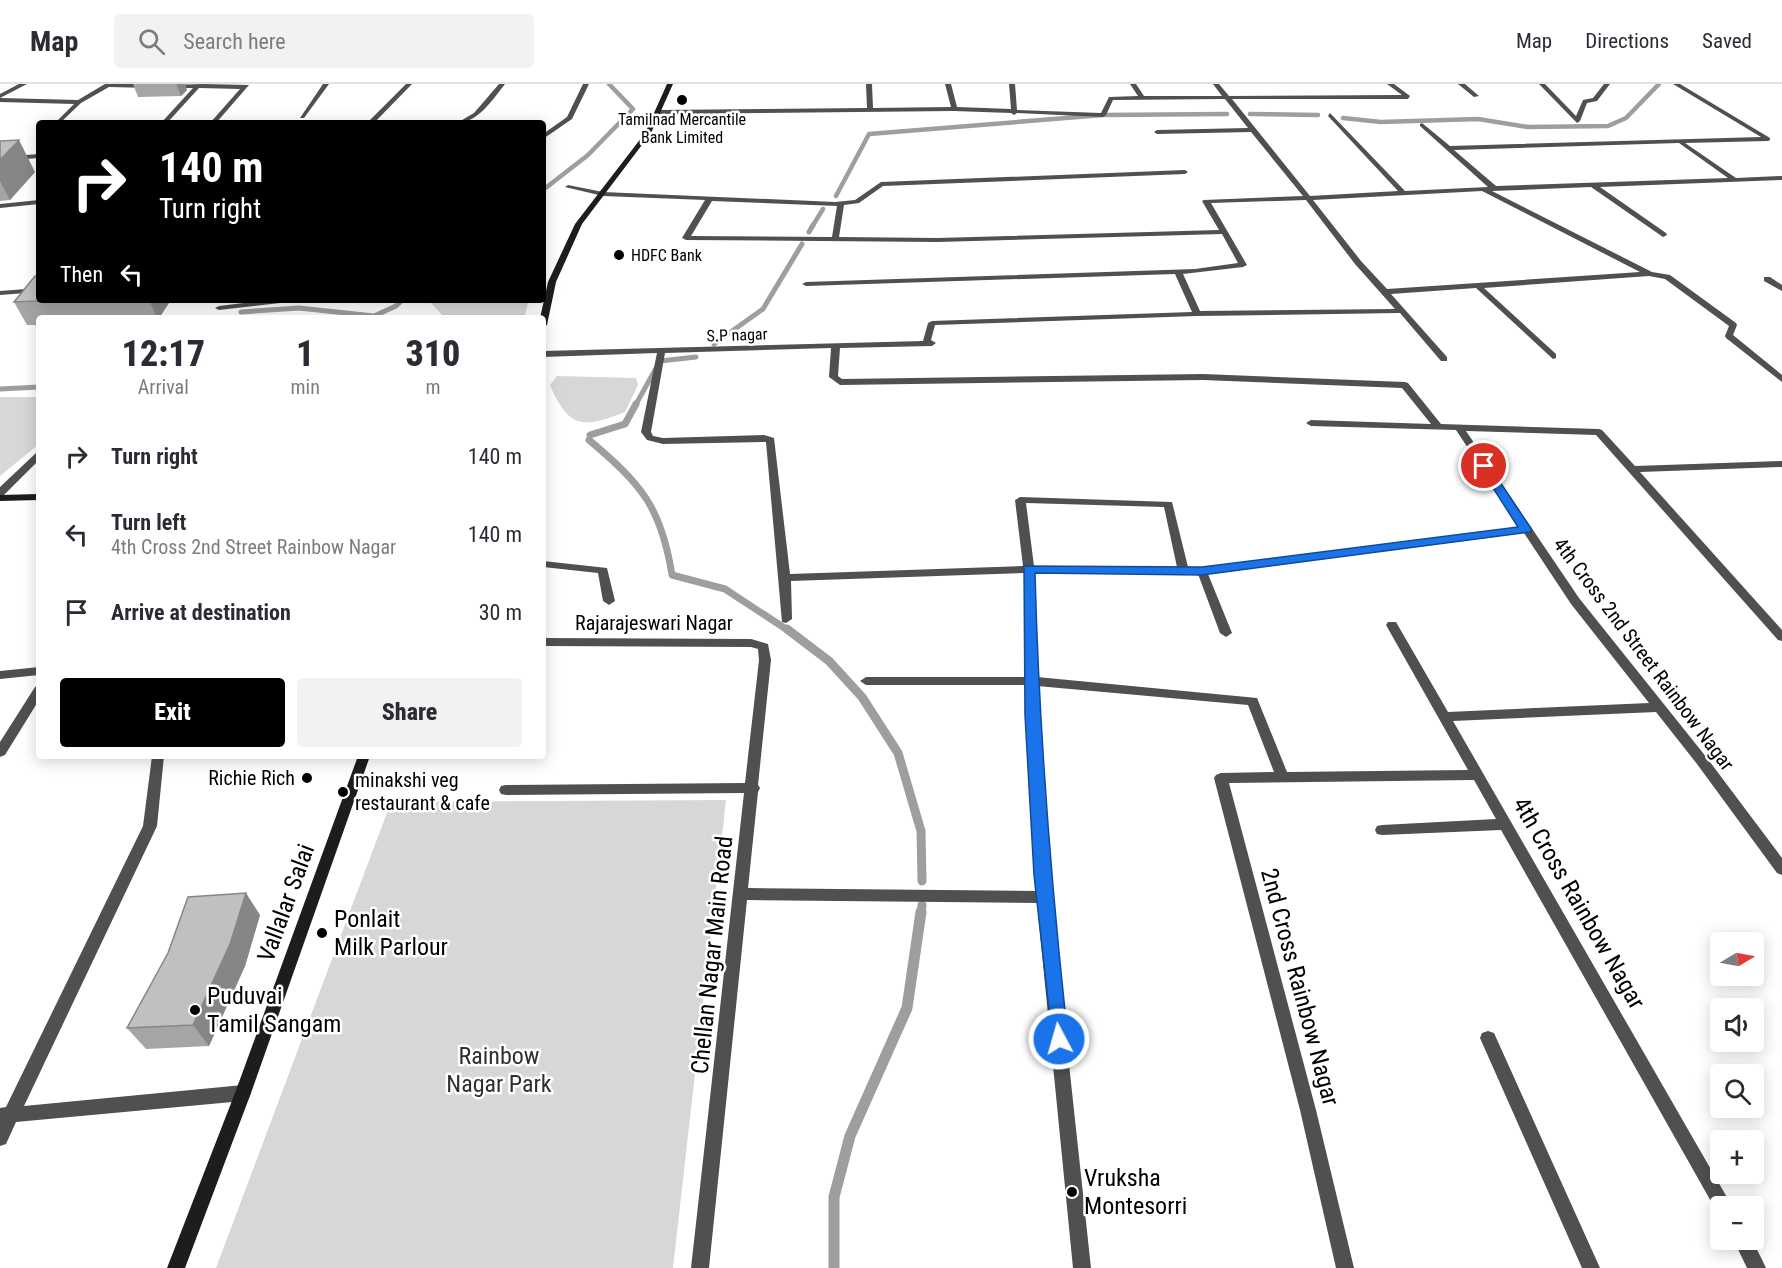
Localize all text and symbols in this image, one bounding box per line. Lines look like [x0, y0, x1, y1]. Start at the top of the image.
search box [114, 14, 534, 68]
text: Map [30, 25, 78, 58]
icon: search [135, 25, 168, 58]
text: Search here [183, 29, 286, 54]
text: Map [1516, 29, 1552, 53]
text: Directions [1585, 29, 1669, 53]
text: Saved [1702, 29, 1752, 53]
marker: Tamilnad Mercantile Bank Limited [675, 93, 689, 107]
place label: Tamilnad Mercantile Bank Limited [618, 110, 746, 147]
text: 140 m [159, 143, 264, 192]
icon: right [60, 144, 138, 222]
text: Turn right [159, 193, 261, 225]
place label: HDFC Bank [631, 246, 703, 265]
marker: HDFC Bank [612, 248, 626, 262]
icon: left [115, 258, 148, 291]
text: Then [60, 262, 103, 287]
street label: S.P nagar [706, 324, 768, 346]
text: 12:17 [122, 333, 205, 375]
text: 1 [296, 333, 314, 375]
text: 310 [405, 333, 460, 375]
text: Arrival [138, 375, 189, 399]
text: min [291, 375, 320, 399]
text: m [425, 375, 440, 399]
icon: right [60, 440, 93, 473]
pin [1458, 440, 1509, 491]
text: Turn right [111, 444, 198, 469]
text: 140 m [468, 444, 522, 469]
icon: arrive [1467, 449, 1500, 482]
text: Turn left [111, 510, 186, 535]
icon: left [60, 518, 93, 551]
text: 140 m [468, 522, 522, 547]
street label: 4th Cross 2nd Street Rainbow Nagar [1549, 533, 1739, 775]
text: 4th Cross 2nd Street Rainbow Nagar [111, 535, 396, 559]
icon: arrive [60, 596, 93, 629]
text: Arrive at destination [111, 600, 291, 625]
text: 30 m [479, 600, 522, 625]
street label: Rajarajeswari Nagar [575, 611, 733, 635]
button: Exit [60, 678, 285, 747]
button: Share [297, 678, 522, 747]
place label: Richie Rich [208, 766, 295, 790]
place label: minakshi veg restaurant & cafe [355, 768, 490, 815]
marker: Richie Rich [300, 771, 314, 785]
marker: minakshi veg restaurant & cafe [336, 785, 350, 799]
street label: 4th Cross Rainbow Nagar [1507, 792, 1651, 1014]
street label: Chellan Nagar Main Road [686, 835, 738, 1075]
street label: Vallalar Salai [252, 840, 320, 966]
street label: 2nd Cross Rainbow Nagar [1255, 865, 1345, 1109]
place label: Ponlait Milk Parlour [334, 905, 448, 961]
marker: Ponlait Milk Parlour [315, 926, 329, 940]
north arrow [1710, 932, 1764, 986]
map controls [1710, 932, 1764, 1250]
place label: Puduvai Tamil Sangam [207, 982, 341, 1038]
button: sound [1710, 998, 1764, 1052]
marker: Puduvai Tamil Sangam [188, 1003, 202, 1017]
position arrow [1027, 1007, 1091, 1071]
park label: Rainbow Nagar Park [446, 1042, 552, 1098]
button: search [1710, 1064, 1764, 1118]
button: + [1710, 1130, 1764, 1184]
place label: Vruksha Montesorri [1084, 1164, 1187, 1220]
marker: Vruksha Montesorri [1065, 1185, 1079, 1199]
button: − [1710, 1196, 1764, 1250]

